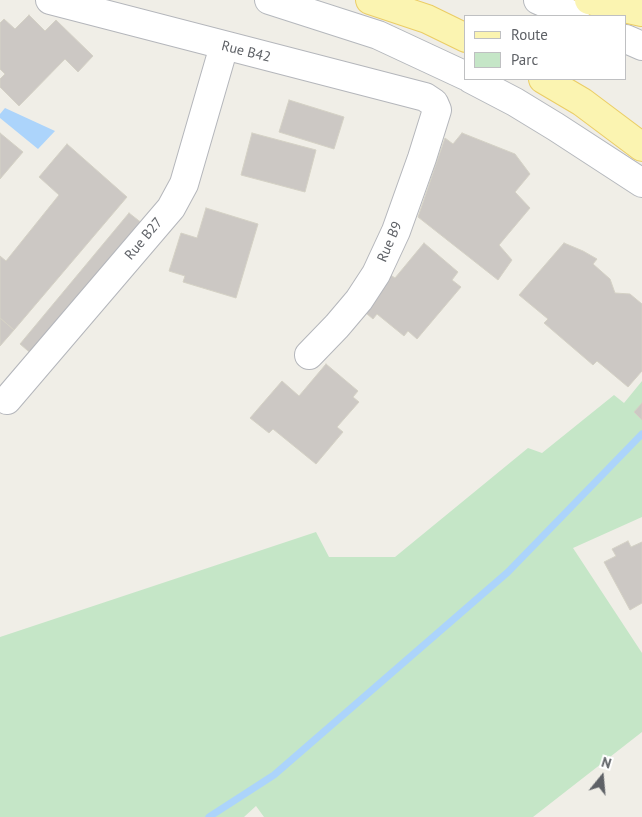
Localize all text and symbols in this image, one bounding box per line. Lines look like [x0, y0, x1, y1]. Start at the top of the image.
legend [464, 15, 627, 80]
text: Route [511, 25, 548, 44]
street label: Rue B42 [220, 38, 272, 66]
text: Parc [511, 50, 538, 69]
street label: Rue B27 [121, 214, 167, 264]
street label: Rue B9 [374, 219, 406, 265]
north arrow [577, 752, 627, 802]
text: N [599, 753, 613, 773]

